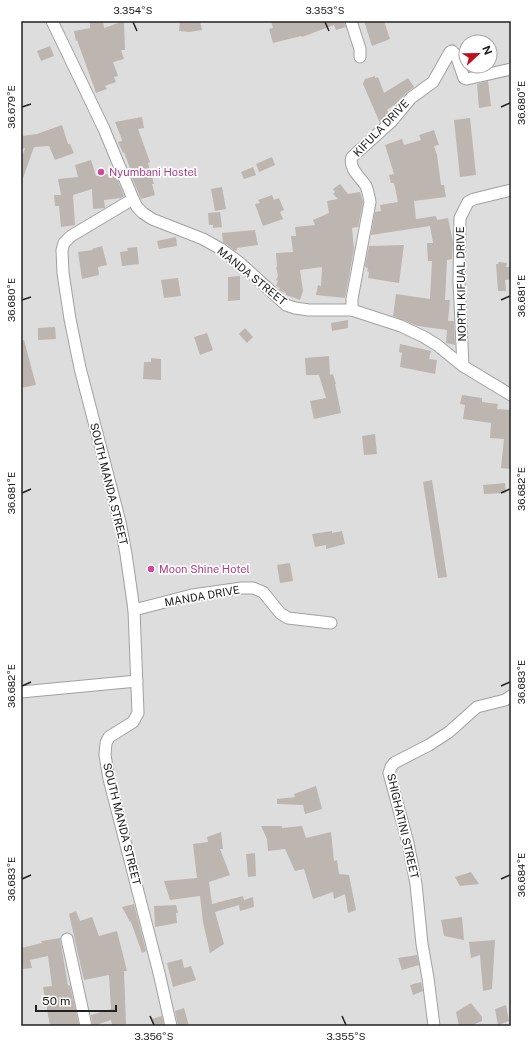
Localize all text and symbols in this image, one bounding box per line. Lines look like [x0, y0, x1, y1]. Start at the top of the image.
text: 3.354°S [114, 4, 153, 16]
text: 3.353°S [306, 4, 345, 16]
north arrow [458, 34, 498, 74]
text: N [480, 44, 494, 56]
text: 36.680°E [515, 81, 527, 125]
text: 36.679°E [5, 85, 17, 129]
street label: KIFULA DRIVE [351, 97, 411, 159]
place label: Nyumbani Hostel [109, 166, 197, 178]
marker: Nyumbani Hostel [96, 167, 106, 177]
street label: NORTH KIFUAL DRIVE [454, 226, 468, 342]
street label: MANDA STREET [215, 245, 289, 308]
text: 36.681°E [515, 275, 527, 317]
text: 36.680°E [5, 278, 17, 322]
street label: SOUTH MANDA STREET [88, 422, 130, 547]
text: 36.682°E [515, 467, 527, 511]
text: 36.681°E [5, 472, 17, 514]
place label: Moon Shine Hotel [159, 563, 250, 575]
marker: Moon Shine Hotel [146, 564, 156, 574]
street label: MANDA DRIVE [164, 583, 241, 609]
text: 36.683°E [515, 660, 527, 704]
text: 36.682°E [5, 664, 17, 708]
street label: SOUTH MANDA STREET [101, 762, 143, 887]
street label: SHIGHATINI STREET [385, 772, 421, 880]
text: 36.684°E [515, 853, 527, 897]
text: 36.683°E [5, 857, 17, 901]
scale bar [36, 987, 116, 1013]
text: 50 m [42, 994, 70, 1008]
text: 3.356°S [135, 1030, 174, 1042]
text: 3.355°S [327, 1030, 366, 1042]

